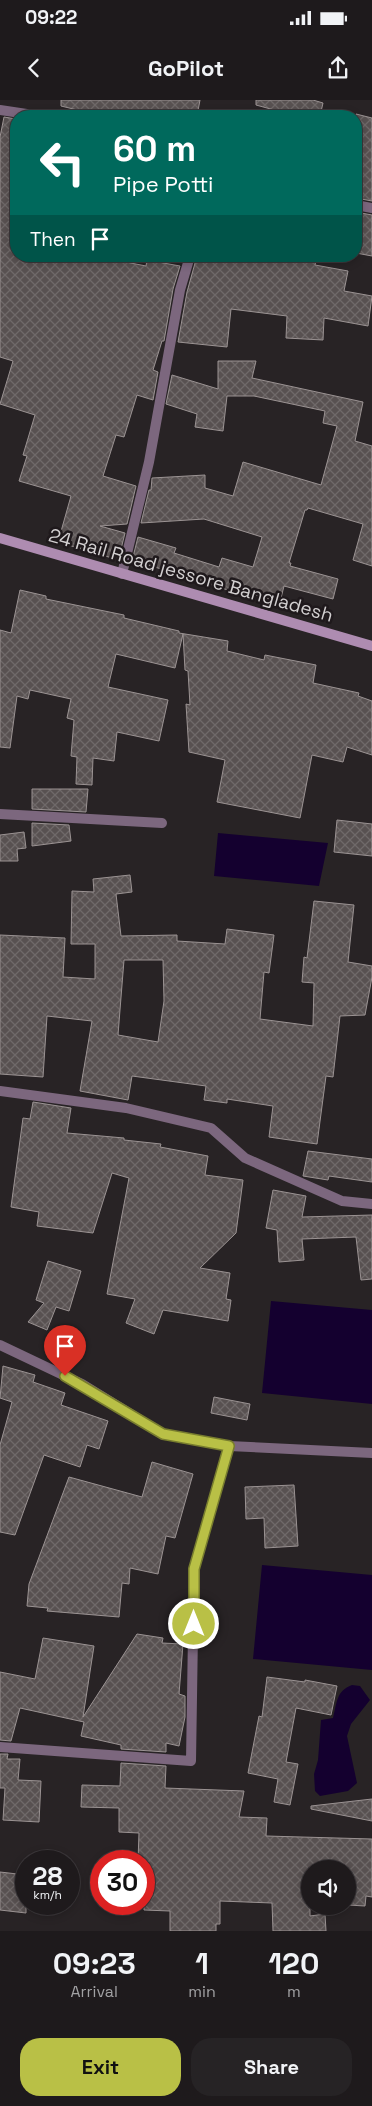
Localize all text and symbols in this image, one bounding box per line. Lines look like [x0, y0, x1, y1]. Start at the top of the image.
text: 09:22 [25, 5, 77, 30]
icon: back [20, 54, 48, 82]
text: GoPilot [148, 54, 224, 82]
icon: share [324, 54, 352, 82]
text: 60 m [113, 127, 196, 171]
icon: left [30, 130, 95, 195]
text: Pipe Potti [113, 170, 214, 198]
icon: arrive [86, 225, 114, 253]
text: Then [30, 227, 76, 252]
street label: 24 Rail Road jessore Bangladesh [46, 522, 336, 628]
pin [44, 1325, 86, 1376]
icon: arrive [51, 1332, 79, 1360]
position arrow [167, 1597, 219, 1649]
speed limit sign: 30 [90, 1850, 155, 1915]
text: 28 [33, 1860, 62, 1892]
map controls [301, 1860, 356, 1915]
button: sound [301, 1860, 356, 1915]
text: km/h [33, 1887, 62, 1903]
text: 09:23 [53, 1944, 136, 1983]
text: 1 [195, 1944, 209, 1983]
text: 120 [269, 1944, 319, 1983]
text: Arrival [70, 1981, 118, 2002]
text: min [188, 1981, 216, 2002]
text: m [287, 1981, 301, 2002]
button: Exit [20, 2038, 181, 2096]
button: Share [191, 2038, 352, 2096]

